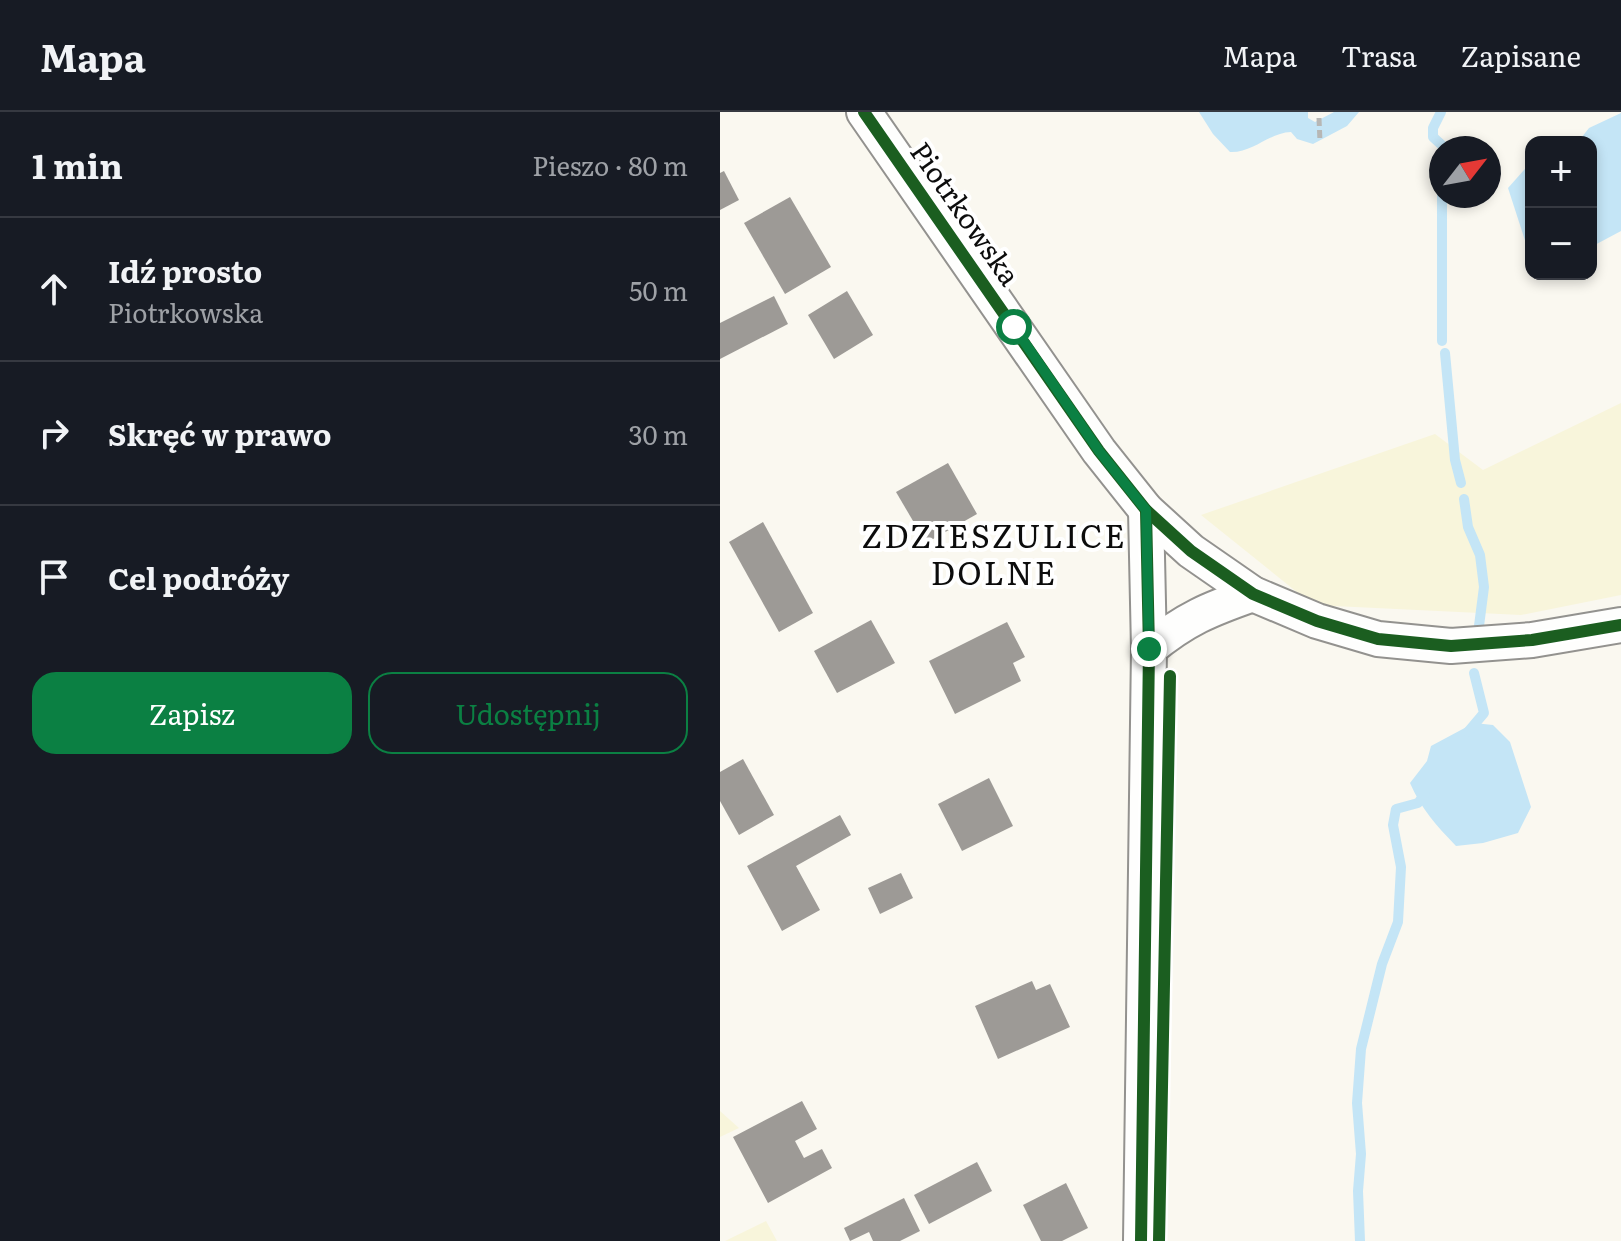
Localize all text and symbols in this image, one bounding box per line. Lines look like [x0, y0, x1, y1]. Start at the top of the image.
text: Mapa [40, 27, 146, 84]
text: Mapa [1222, 34, 1297, 76]
text: Trasa [1341, 34, 1417, 76]
text: Zapisane [1461, 34, 1581, 76]
street label: Piotrkowska [901, 132, 1032, 293]
north arrow [1429, 136, 1501, 208]
map controls [1525, 136, 1597, 280]
button: + [1525, 136, 1597, 208]
text: 1 min [32, 139, 123, 189]
text: Pieszo · 80 m [532, 145, 688, 184]
button: − [1525, 208, 1597, 280]
text: Idź prosto [108, 248, 262, 292]
icon: ahead [32, 267, 76, 311]
text: 50 m [629, 270, 688, 309]
text: Piotrkowska [108, 292, 263, 331]
route start [996, 309, 1032, 345]
icon: right [32, 411, 76, 455]
text: Skręć w prawo [108, 411, 331, 455]
text: 30 m [628, 414, 688, 453]
district label: ZDZIESZULICE DOLNE [861, 510, 1127, 595]
icon: arrive [32, 555, 76, 599]
text: Cel podróży [108, 555, 289, 599]
route end [1131, 631, 1167, 667]
button: Zapisz [32, 672, 352, 754]
button: Udostępnij [368, 672, 688, 754]

